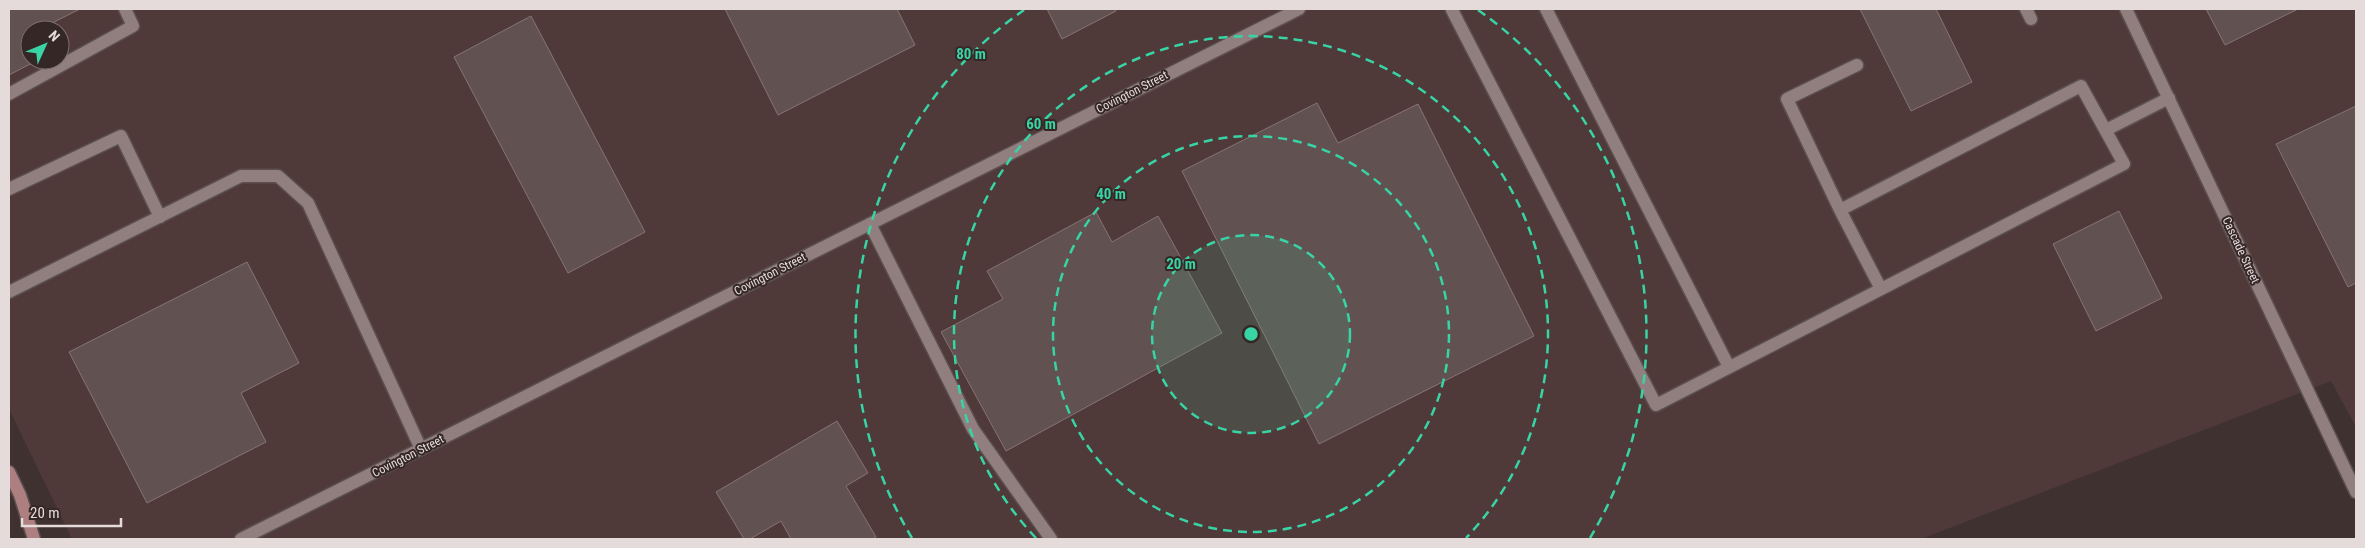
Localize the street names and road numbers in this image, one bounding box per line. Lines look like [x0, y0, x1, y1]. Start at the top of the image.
street label: Covington Street [1094, 68, 1171, 116]
street label: Cascade Street [2219, 215, 2263, 286]
street label: Covington Street [732, 250, 809, 298]
street label: Covington Street [370, 432, 447, 480]

